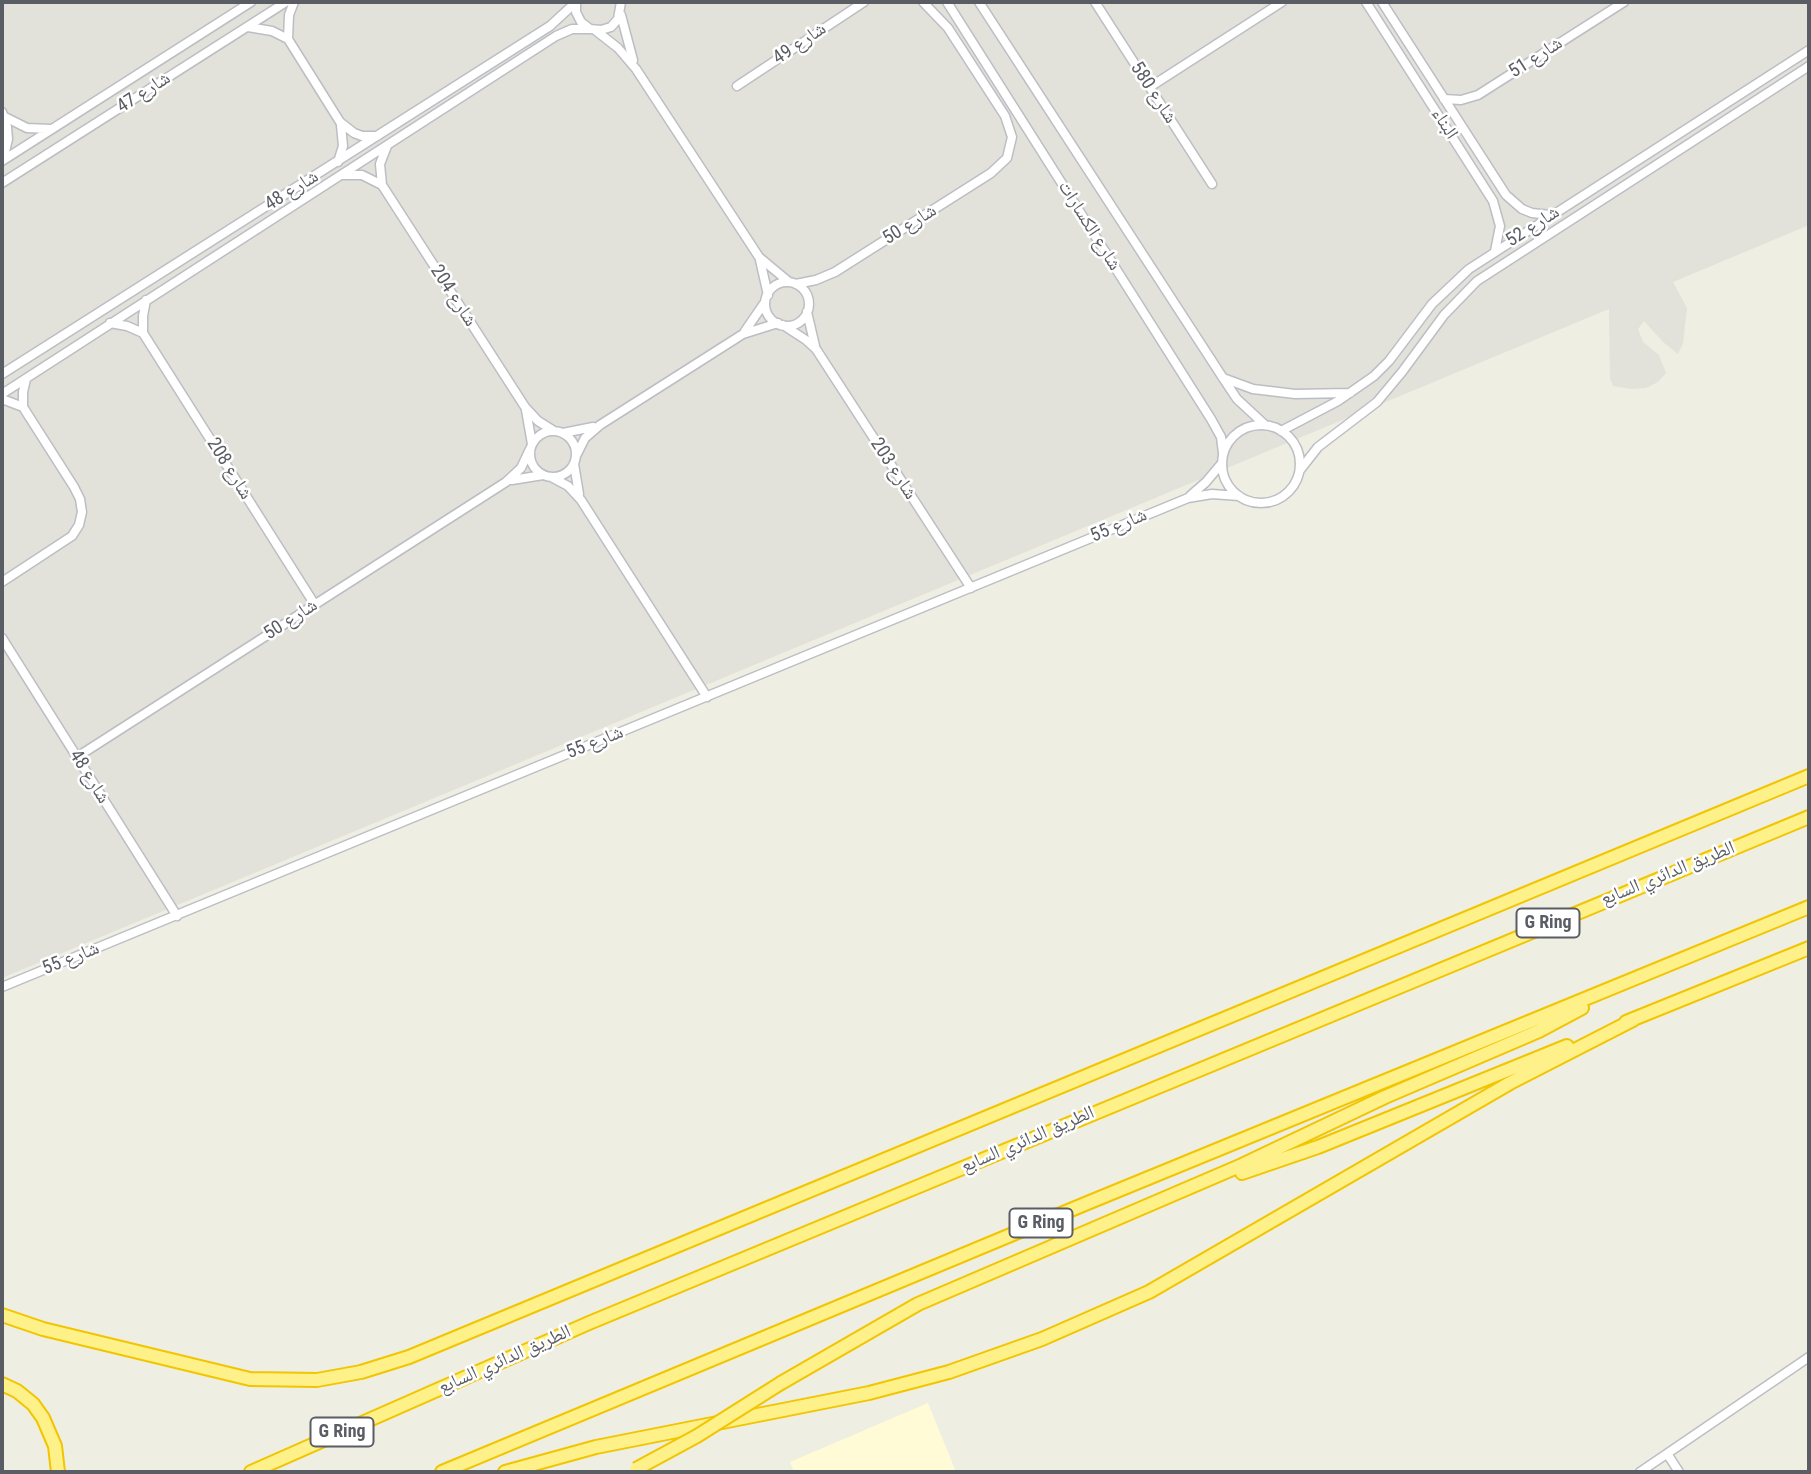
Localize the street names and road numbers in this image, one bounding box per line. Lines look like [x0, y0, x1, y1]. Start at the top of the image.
street label: شارع 49 [769, 18, 831, 70]
street label: شارع 51 [1505, 32, 1567, 84]
street label: شارع 580 [1125, 58, 1181, 128]
street label: شارع 47 [113, 67, 175, 119]
street label: البناء [1426, 104, 1462, 144]
street label: شارع 48 [261, 166, 323, 216]
street label: شارع الكسارات [1052, 177, 1126, 275]
street label: شارع 50 [879, 200, 941, 250]
street label: شارع 52 [1502, 201, 1564, 253]
street label: شارع 204 [425, 261, 481, 331]
street label: شارع 208 [201, 434, 257, 504]
street label: شارع 203 [865, 434, 921, 504]
street label: شارع 55 [1087, 504, 1151, 548]
street label: شارع 50 [260, 594, 322, 646]
street label: شارع 55 [563, 721, 627, 765]
street label: شارع 48 [64, 746, 114, 808]
street label: الطريق الدائري السابع [1598, 837, 1738, 911]
road number: G Ring [1516, 908, 1580, 938]
street label: شارع 55 [39, 937, 103, 981]
street label: الطريق الدائري السابع [958, 1102, 1098, 1178]
road number: G Ring [1010, 1208, 1072, 1238]
street label: الطريق الدائري السابع [435, 1321, 575, 1399]
road number: G Ring [310, 1418, 374, 1447]

